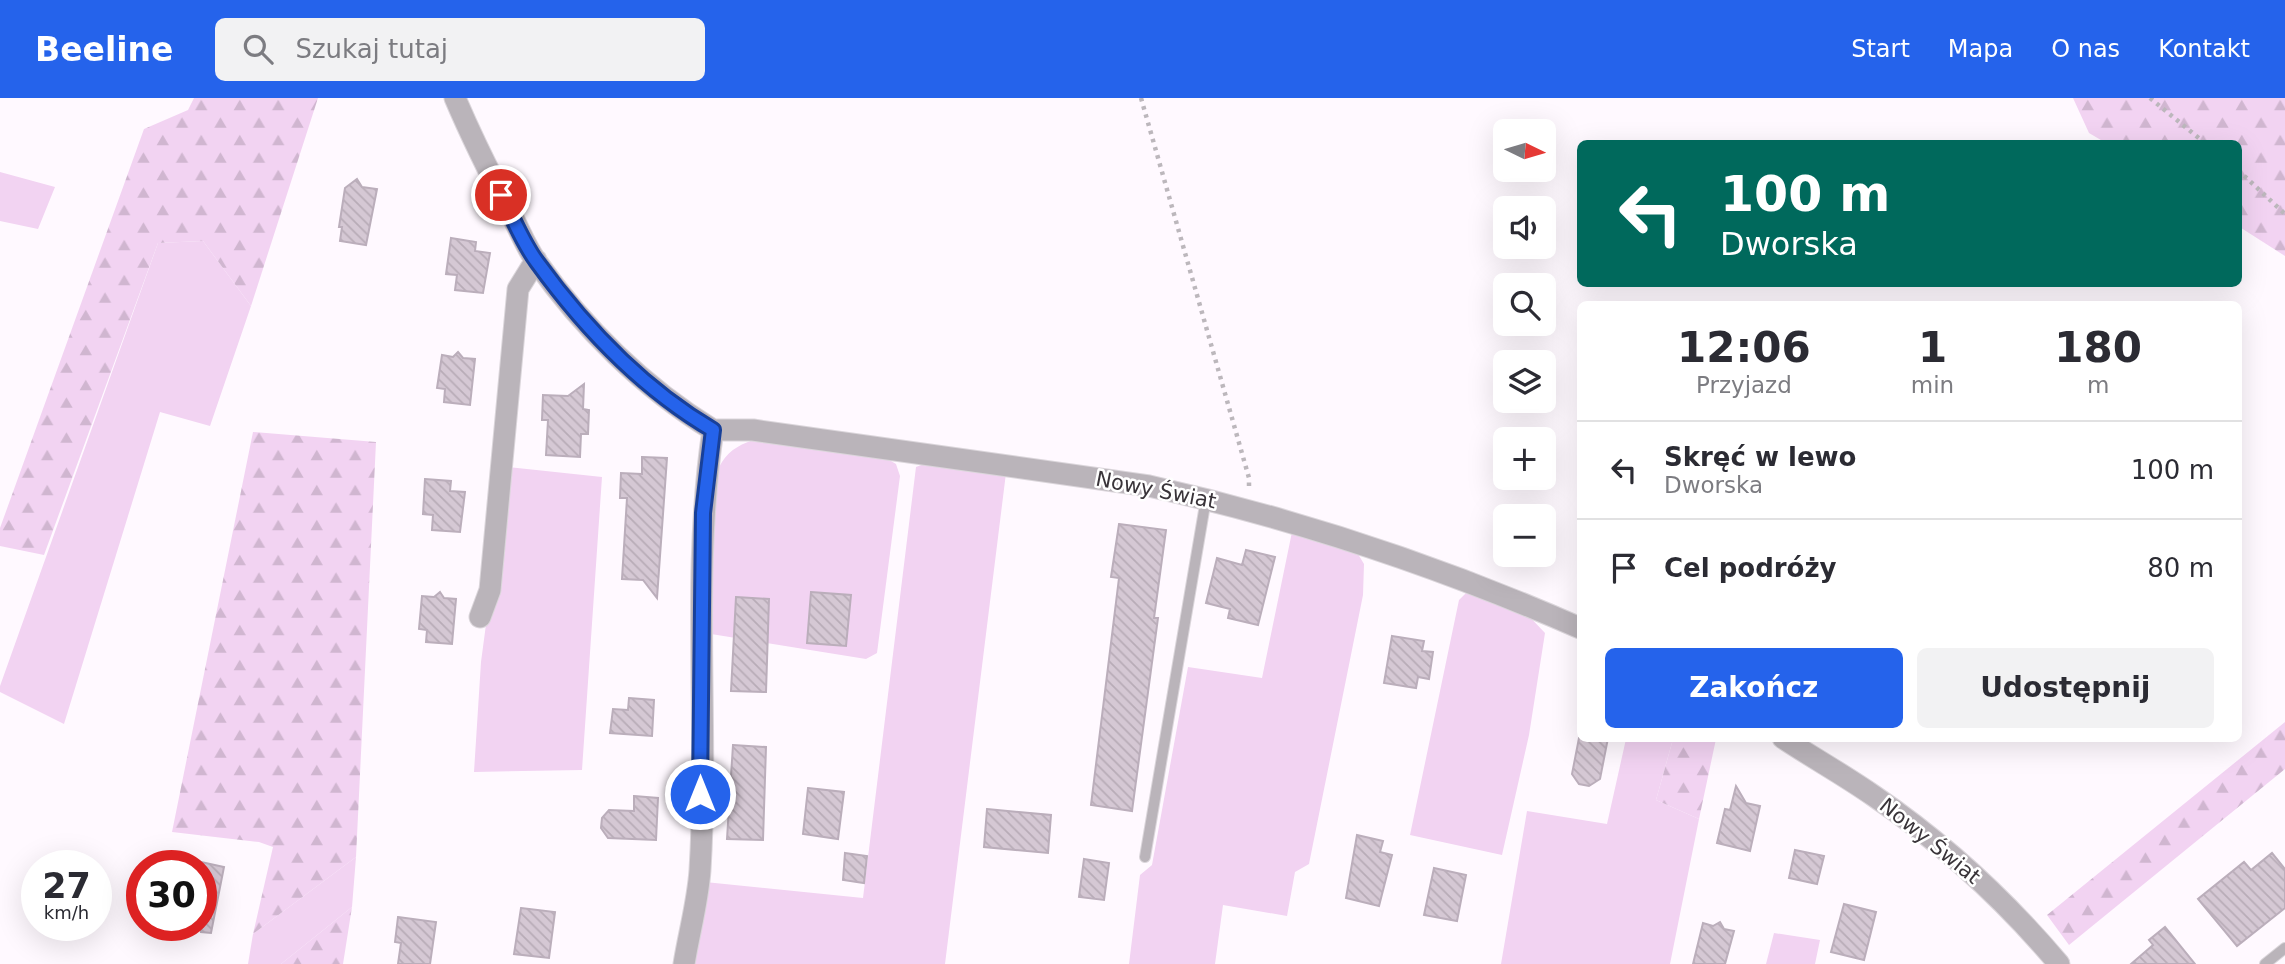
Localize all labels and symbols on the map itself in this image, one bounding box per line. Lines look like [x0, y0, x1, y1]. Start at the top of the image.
north arrow [1493, 119, 1556, 182]
pin [471, 165, 531, 225]
street label: Nowy Świat [1094, 466, 1218, 513]
position arrow [663, 757, 737, 831]
street label: Nowy Świat [1875, 792, 1986, 889]
speed limit sign: 30 [126, 850, 217, 941]

